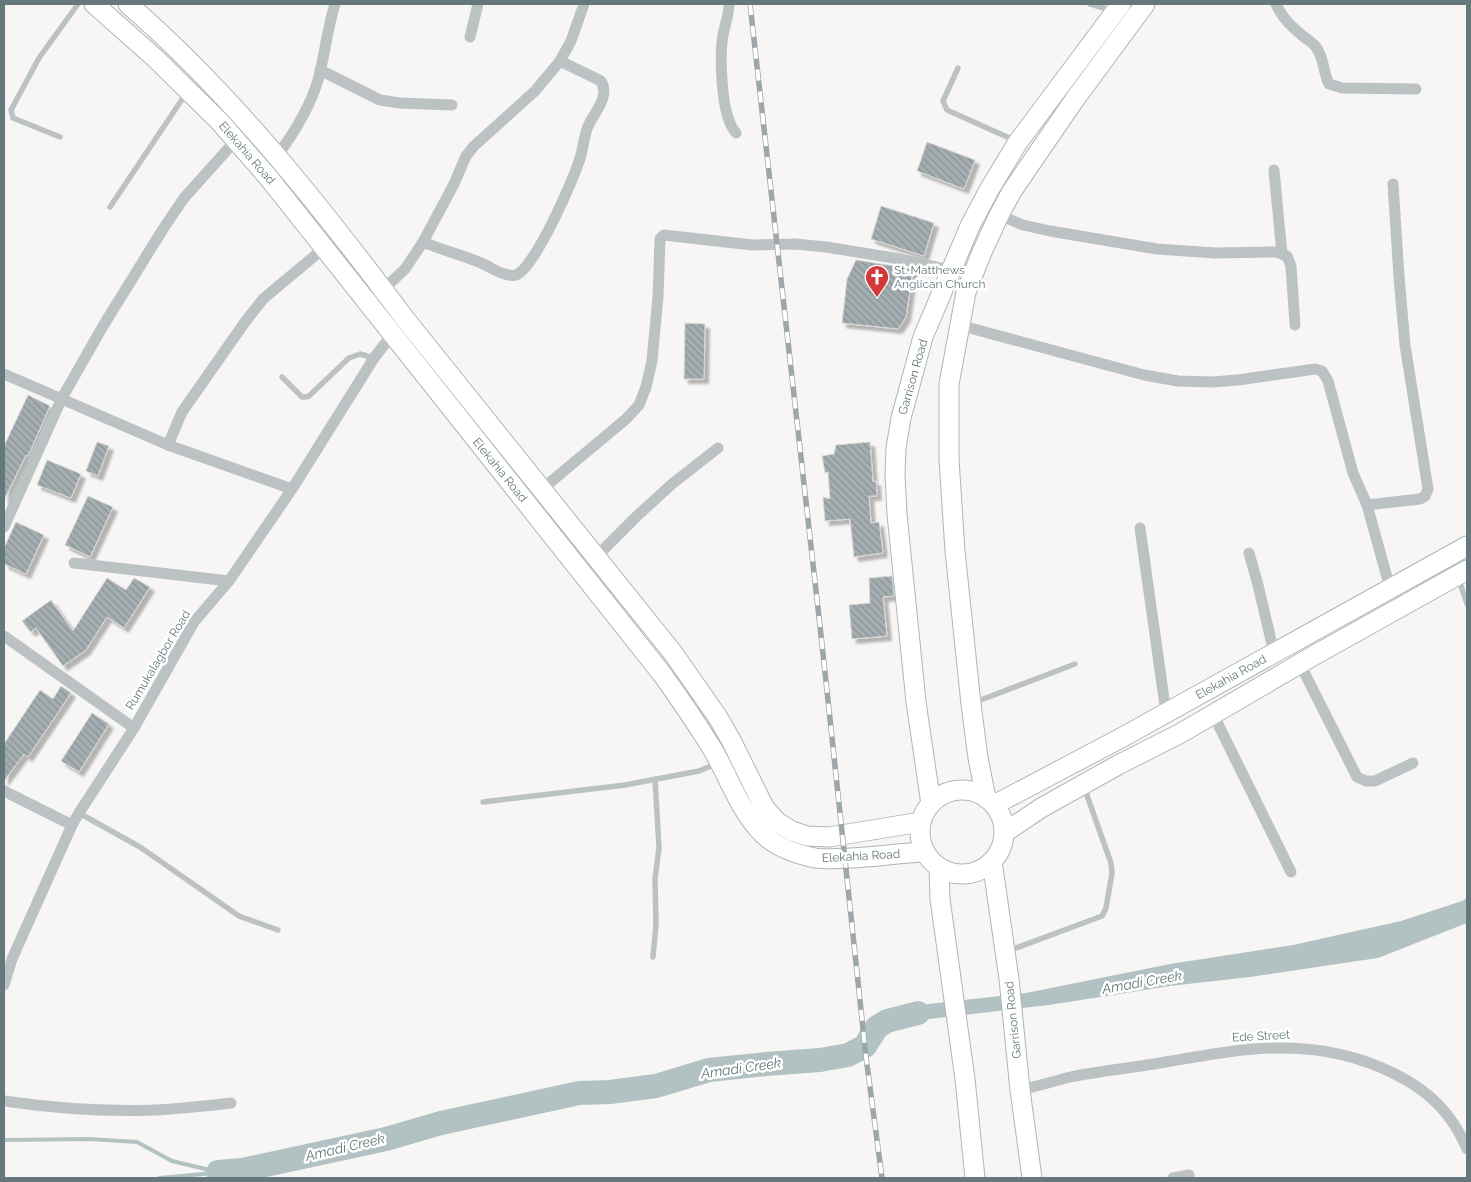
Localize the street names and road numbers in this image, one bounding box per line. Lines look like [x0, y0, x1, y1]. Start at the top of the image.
street label: Elekahia Road [216, 119, 278, 187]
street label: Garrison Road [896, 338, 930, 416]
street label: Elekahia Road [470, 435, 530, 505]
street label: Rumukalagbor Road [123, 608, 193, 712]
street label: Elekahia Road [1193, 652, 1269, 702]
street label: Elekahia Road [821, 847, 901, 865]
street label: Garrison Road [1002, 981, 1024, 1059]
street label: Ede Street [1232, 1027, 1290, 1045]

